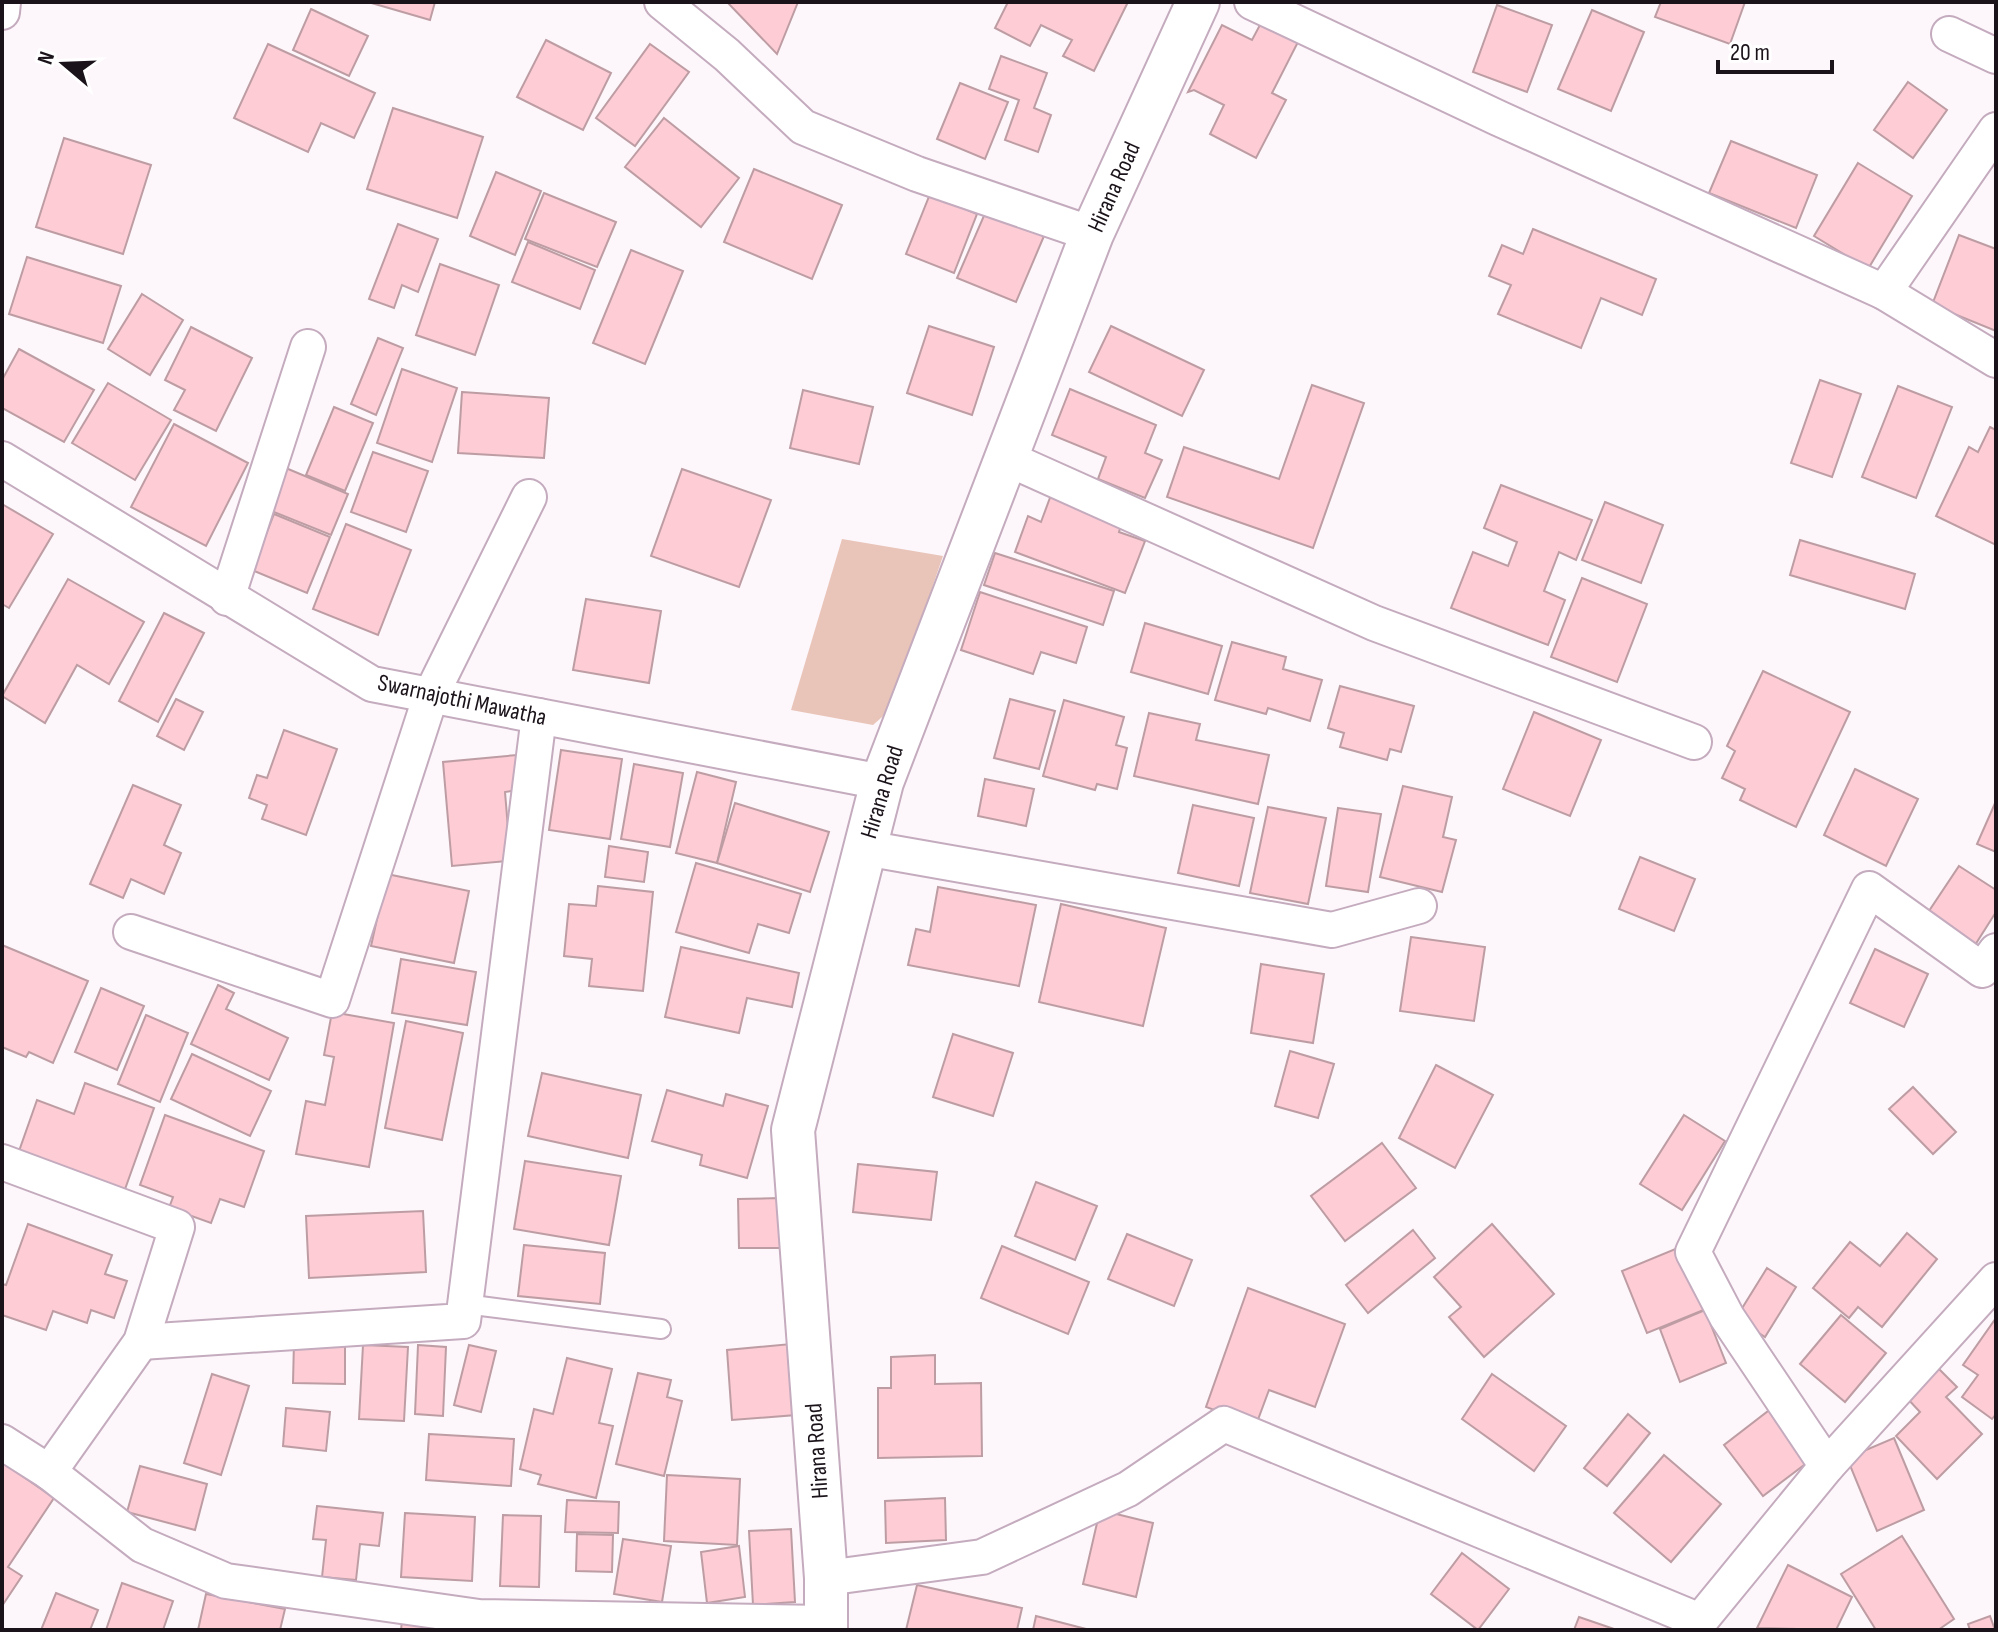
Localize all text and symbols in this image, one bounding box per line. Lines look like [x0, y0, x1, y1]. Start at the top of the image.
north arrow [24, 24, 104, 104]
scale bar [1718, 24, 1832, 74]
text: 20 m [1730, 38, 1770, 67]
text: N [32, 48, 61, 68]
street label: Hirana Road [1081, 137, 1147, 237]
street label: Swarnajothi Mawatha [375, 668, 549, 732]
street label: Hirana Road [854, 742, 910, 842]
street label: Hirana Road [799, 1402, 835, 1500]

